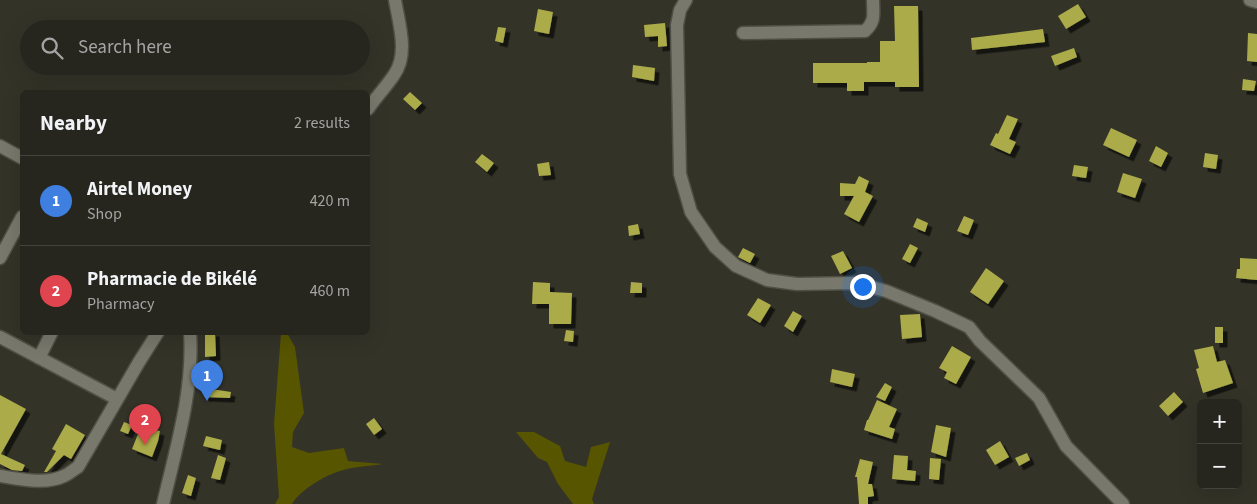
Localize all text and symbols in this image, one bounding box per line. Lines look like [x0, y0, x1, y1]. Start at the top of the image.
search box [20, 20, 370, 75]
icon: search [38, 34, 66, 62]
text: Search here [78, 34, 172, 61]
text: Nearby [40, 108, 107, 138]
text: 2 results [294, 112, 350, 134]
text: Airtel Money [87, 176, 192, 203]
text: 1 [52, 190, 60, 212]
text: 420 m [310, 190, 350, 212]
text: Shop [87, 203, 122, 225]
text: Pharmacie de Bikélé [87, 266, 257, 293]
your location [850, 274, 876, 300]
text: 2 [52, 280, 60, 302]
text: 460 m [310, 280, 350, 302]
text: Pharmacy [87, 293, 155, 315]
pin: 1 [191, 360, 223, 401]
map controls [1197, 399, 1242, 489]
button: + [1197, 399, 1242, 444]
pin: 2 [129, 404, 161, 445]
button: − [1197, 444, 1242, 489]

